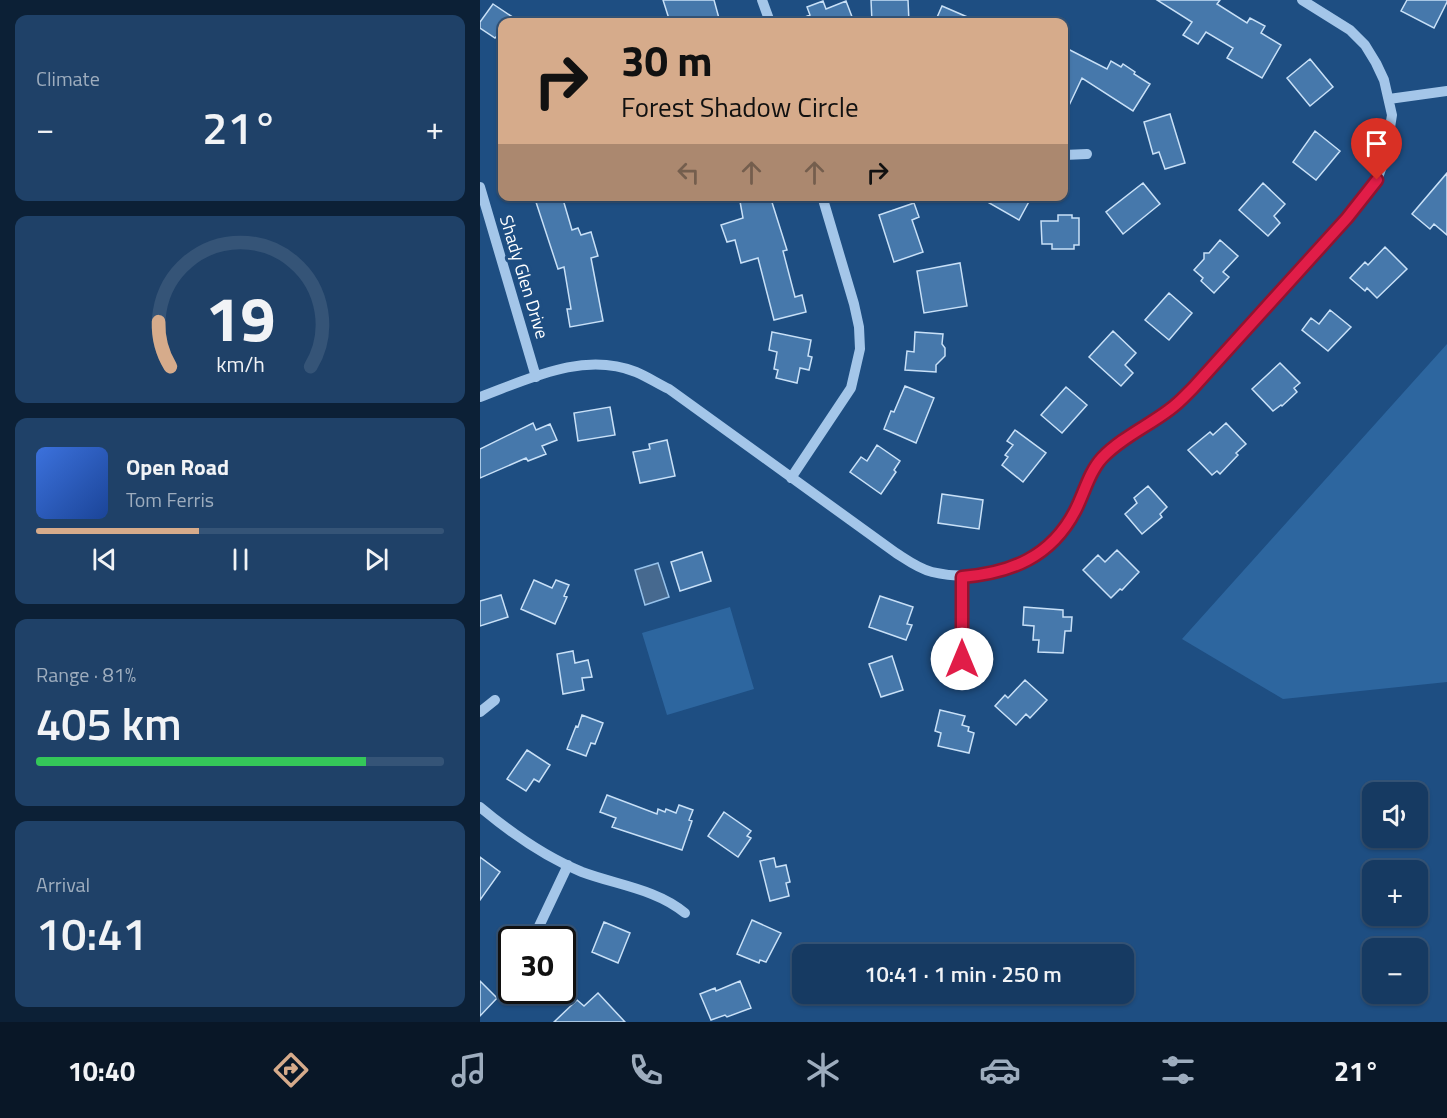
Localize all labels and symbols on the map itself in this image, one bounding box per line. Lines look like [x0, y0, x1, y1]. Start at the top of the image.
pin [1351, 118, 1402, 180]
street label: Shady Glen Drive [493, 212, 556, 342]
position arrow [930, 627, 994, 691]
speed limit sign: 30 [498, 926, 576, 1004]

